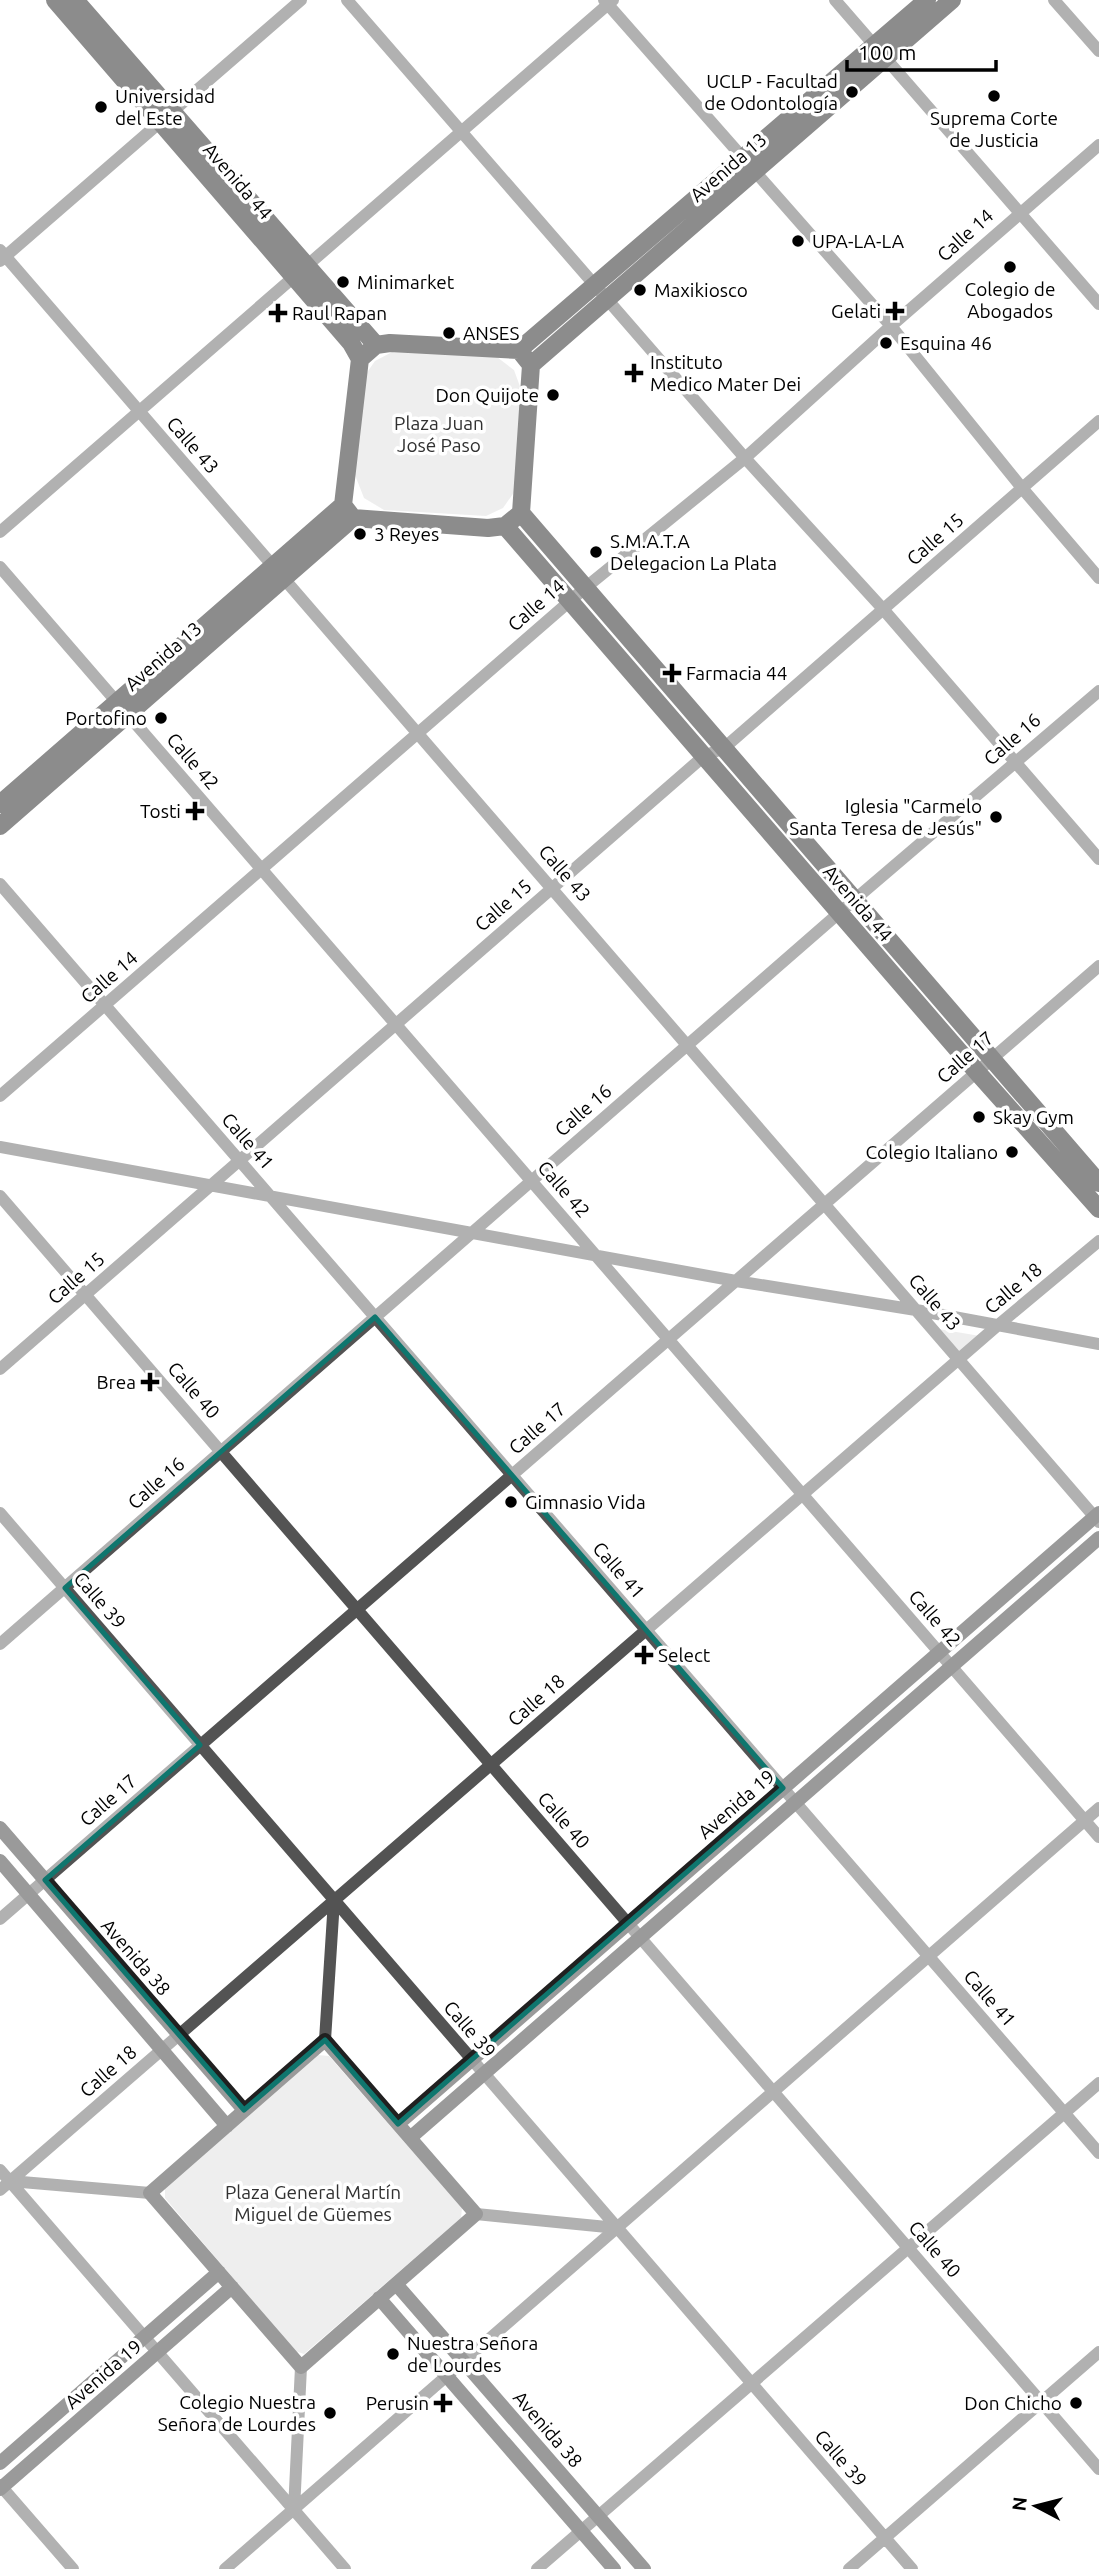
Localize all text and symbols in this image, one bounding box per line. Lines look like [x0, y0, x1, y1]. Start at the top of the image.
scale bar [847, 28, 996, 72]
text: 100 m [858, 40, 916, 64]
place label: UCLP - Facultad de Odontología [704, 70, 838, 114]
marker: UCLP - Facultad de Odontología [844, 84, 860, 100]
place label: Universidad del Este [115, 85, 215, 129]
marker: Suprema Corte de Justicia [986, 88, 1002, 104]
marker: Universidad del Este [93, 99, 109, 115]
place label: Suprema Corte de Justicia [930, 107, 1058, 151]
street label: Avenida 13 [685, 128, 771, 206]
street label: Avenida 44 [199, 138, 277, 224]
street label: Calle 14 [932, 204, 998, 266]
place label: UPA-LA-LA [812, 230, 905, 252]
marker: UPA-LA-LA [790, 233, 806, 249]
marker: Colegio de Abogados [1002, 259, 1018, 275]
place label: Minimarket [357, 271, 455, 293]
marker: Minimarket [335, 274, 351, 290]
place label: Colegio de Abogados [965, 278, 1055, 322]
place label: Maxikiosco [654, 279, 748, 301]
marker: Maxikiosco [632, 282, 648, 298]
place label: Gelati [831, 300, 881, 322]
place label: Raul Rapan [292, 302, 387, 324]
marker: Gelati [887, 303, 903, 319]
marker: Raul Rapan [270, 305, 286, 321]
place label: ANSES [463, 322, 520, 344]
marker: ANSES [441, 325, 457, 341]
place label: Esquina 46 [900, 332, 992, 354]
marker: Esquina 46 [878, 335, 894, 351]
place label: Instituto Medico Mater Dei [650, 351, 801, 395]
marker: Instituto Medico Mater Dei [624, 363, 644, 383]
place label: Don Quijote [435, 384, 539, 406]
marker: Don Quijote [545, 387, 561, 403]
street label: Calle 43 [162, 412, 224, 478]
park label: Plaza Juan José Paso [394, 412, 484, 456]
street label: Calle 15 [902, 508, 968, 570]
place label: 3 Reyes [374, 523, 439, 545]
marker: 3 Reyes [352, 526, 368, 542]
place label: S.M.A.T.A Delegacion La Plata [610, 530, 777, 574]
marker: S.M.A.T.A Delegacion La Plata [588, 544, 604, 560]
street label: Calle 14 [503, 574, 569, 636]
street label: Avenida 13 [120, 617, 206, 695]
place label: Farmacia 44 [686, 662, 787, 684]
marker: Farmacia 44 [664, 665, 680, 681]
place label: Portofino [65, 707, 147, 729]
street label: Calle 16 [979, 708, 1045, 770]
marker: Portofino [153, 710, 169, 726]
street label: Calle 42 [162, 728, 224, 794]
place label: Iglesia "Carmelo Santa Teresa de Jesús" [789, 795, 982, 839]
place label: Tosti [140, 800, 181, 822]
marker: Tosti [187, 803, 203, 819]
marker: Iglesia "Carmelo Santa Teresa de Jesús" [988, 809, 1004, 825]
street label: Calle 43 [534, 840, 596, 906]
street label: Avenida 44 [819, 860, 897, 946]
street label: Calle 15 [470, 874, 536, 936]
street label: Calle 14 [76, 946, 142, 1008]
street label: Calle 17 [932, 1026, 998, 1088]
street label: Calle 16 [550, 1079, 616, 1141]
place label: Skay Gym [993, 1106, 1074, 1128]
street label: Calle 41 [217, 1108, 279, 1174]
marker: Skay Gym [971, 1109, 987, 1125]
place label: Colegio Italiano [865, 1141, 998, 1163]
marker: Colegio Italiano [1004, 1144, 1020, 1160]
street label: Calle 42 [533, 1156, 595, 1222]
street label: Calle 15 [43, 1247, 109, 1309]
street label: Calle 18 [980, 1258, 1046, 1318]
street label: Calle 43 [904, 1269, 966, 1335]
street label: Calle 40 [163, 1357, 225, 1423]
place label: Brea [96, 1371, 136, 1393]
marker: Brea [142, 1374, 158, 1390]
street label: Calle 17 [504, 1397, 570, 1459]
street label: Calle 16 [123, 1452, 189, 1514]
place label: Gimnasio Vida [525, 1491, 646, 1513]
marker: Gimnasio Vida [503, 1494, 519, 1510]
street label: Calle 41 [588, 1537, 650, 1603]
street label: Calle 39 [69, 1567, 131, 1633]
street label: Calle 42 [904, 1585, 966, 1651]
place label: Select [658, 1644, 711, 1666]
marker: Select [636, 1647, 652, 1663]
street label: Calle 18 [503, 1669, 569, 1731]
street label: Avenida 19 [693, 1765, 779, 1843]
street label: Calle 17 [75, 1769, 141, 1831]
street label: Calle 40 [533, 1787, 595, 1853]
street label: Avenida 38 [97, 1914, 175, 2000]
street label: Calle 41 [959, 1965, 1021, 2031]
street label: Calle 39 [439, 1996, 501, 2062]
street label: Calle 18 [75, 2040, 141, 2102]
park label: Plaza General Martín Miguel de Güemes [225, 2181, 401, 2225]
street label: Calle 40 [904, 2216, 966, 2282]
place label: Nuestra Señora de Lourdes [407, 2332, 538, 2376]
street label: Avenida 19 [60, 2335, 146, 2413]
marker: Nuestra Señora de Lourdes [385, 2346, 401, 2362]
street label: Avenida 38 [509, 2386, 587, 2472]
place label: Colegio Nuestra Señora de Lourdes [158, 2391, 316, 2435]
place label: Perusin [366, 2392, 429, 2414]
place label: Don Chicho [964, 2392, 1062, 2414]
marker: Perusin [435, 2395, 451, 2411]
marker: Don Chicho [1068, 2395, 1084, 2411]
marker: Colegio Nuestra Señora de Lourdes [322, 2405, 338, 2421]
street label: Calle 39 [810, 2425, 872, 2491]
north arrow [1001, 2471, 1071, 2541]
text: N [1007, 2496, 1031, 2512]

